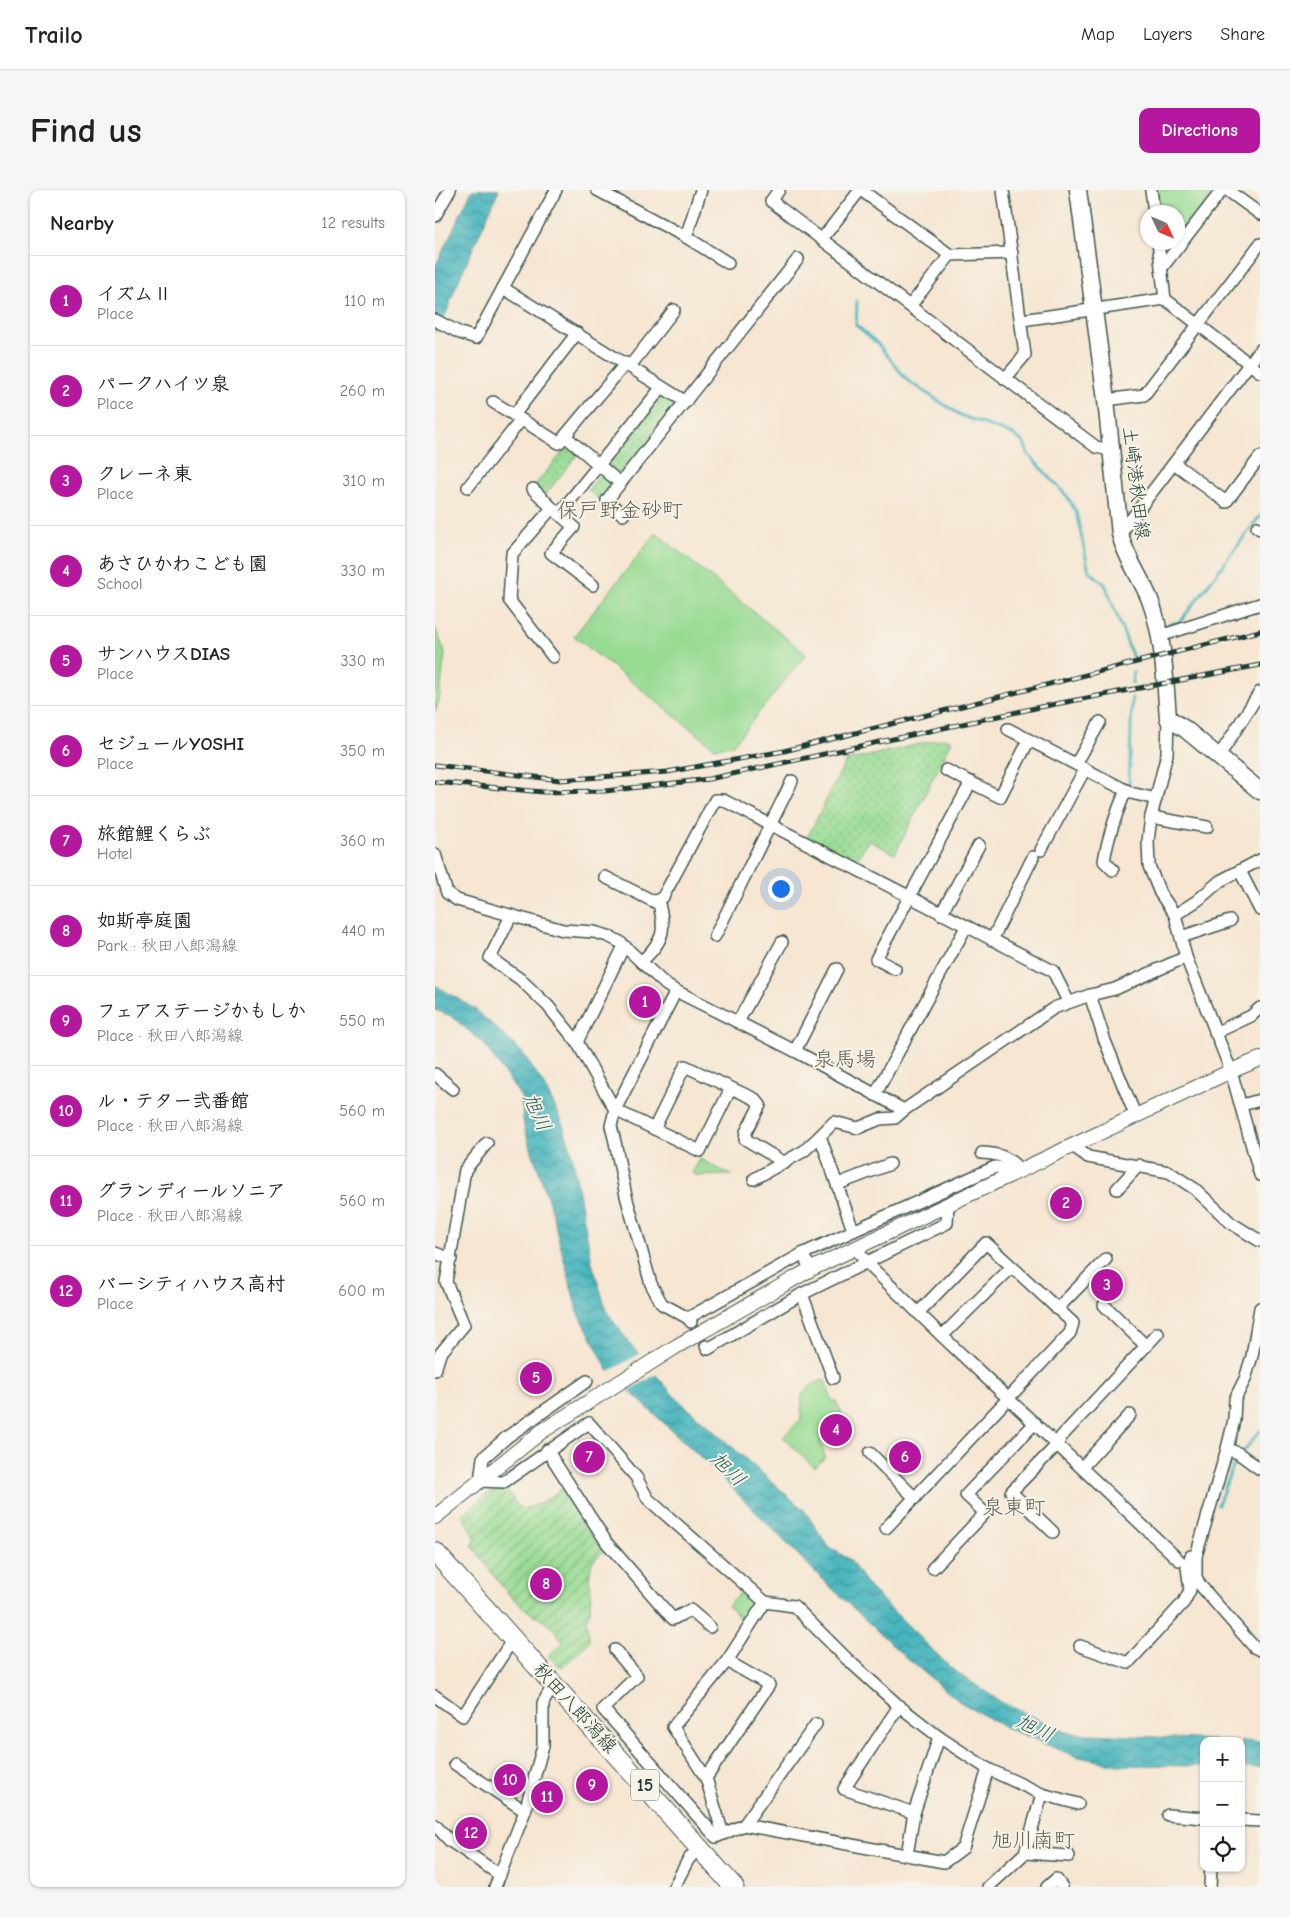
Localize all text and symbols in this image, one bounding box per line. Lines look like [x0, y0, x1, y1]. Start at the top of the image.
text: Trailo [25, 21, 83, 49]
text: Map [1081, 24, 1115, 45]
text: Layers [1143, 24, 1192, 45]
text: Share [1220, 24, 1265, 45]
button: Directions [1139, 108, 1260, 153]
text: Find us [30, 110, 142, 151]
north arrow [1140, 205, 1185, 250]
text: Nearby [50, 211, 114, 235]
text: 12 results [321, 214, 385, 232]
text: イズムⅡ [97, 283, 172, 305]
text: 1 [63, 292, 69, 310]
text: 110 m [344, 292, 385, 310]
text: Place [97, 305, 133, 323]
text: パークハイツ泉 [97, 373, 230, 395]
text: 2 [62, 382, 70, 400]
text: 260 m [340, 382, 385, 400]
text: Place [97, 395, 133, 413]
street label: 土崎港秋田線 [1118, 425, 1154, 541]
text: クレーネ東 [97, 463, 192, 485]
text: 3 [62, 472, 70, 490]
text: 310 m [342, 472, 385, 490]
text: Place [97, 485, 133, 503]
district label: 保戸野金砂町 [557, 498, 683, 522]
text: あさひかわこども園 [97, 553, 267, 575]
text: 4 [62, 562, 70, 580]
text: 330 m [340, 562, 385, 580]
text: School [97, 575, 143, 593]
text: サンハウスDIAS [97, 643, 230, 665]
text: 5 [62, 652, 70, 670]
text: 330 m [340, 652, 385, 670]
text: Place [97, 665, 133, 683]
text: セジュールYOSHI [97, 733, 244, 755]
text: 6 [62, 742, 70, 760]
text: 350 m [340, 742, 385, 760]
text: Place [97, 755, 133, 773]
text: 旅館鯉くらぶ [97, 823, 211, 845]
text: 7 [62, 832, 70, 850]
text: 360 m [340, 832, 385, 850]
text: Hotel [97, 845, 133, 863]
your location [768, 876, 794, 902]
text: 如斯亭庭園 [97, 910, 192, 932]
text: 8 [62, 922, 70, 940]
text: 440 m [341, 922, 385, 940]
text: Park · 秋田八郎潟線 [97, 937, 237, 955]
pin: 1 [629, 983, 661, 1021]
text: フェアステージかもしか [97, 1000, 306, 1022]
text: 9 [62, 1012, 70, 1030]
text: 550 m [339, 1012, 385, 1030]
text: Place · 秋田八郎潟線 [97, 1027, 243, 1045]
district label: 泉馬場 [814, 1047, 877, 1071]
water label: 旭川 [518, 1089, 556, 1135]
text: ル・テター弐番館 [97, 1090, 249, 1112]
text: 10 [58, 1102, 74, 1120]
text: 560 m [339, 1102, 385, 1120]
text: Place · 秋田八郎潟線 [97, 1117, 243, 1135]
text: グランディールソニア [97, 1180, 285, 1202]
pin: 2 [1050, 1184, 1082, 1222]
text: 11 [60, 1192, 72, 1210]
text: 560 m [339, 1192, 385, 1210]
text: Place · 秋田八郎潟線 [97, 1207, 243, 1225]
pin: 3 [1091, 1266, 1123, 1304]
text: バーシティハウス高村 [97, 1273, 285, 1295]
text: 12 [59, 1282, 73, 1300]
text: 600 m [338, 1282, 385, 1300]
text: Place [97, 1295, 133, 1313]
pin: 5 [520, 1359, 552, 1397]
pin: 4 [820, 1411, 852, 1449]
pin: 7 [573, 1438, 605, 1476]
pin: 6 [889, 1438, 921, 1476]
water label: 旭川 [706, 1447, 750, 1491]
district label: 泉東町 [983, 1495, 1046, 1519]
pin: 8 [530, 1565, 562, 1603]
street label: 秋田八郎潟線 [529, 1658, 621, 1758]
water label: 旭川 [1012, 1709, 1058, 1747]
map controls [1200, 1737, 1245, 1872]
button: + [1200, 1737, 1245, 1782]
pin: 10 [494, 1761, 526, 1799]
pin: 9 [576, 1766, 608, 1804]
road number: 15 [631, 1770, 659, 1800]
pin: 11 [531, 1778, 563, 1816]
button: − [1200, 1782, 1245, 1827]
pin: 12 [455, 1814, 487, 1852]
button: locate [1200, 1827, 1245, 1872]
district label: 旭川南町 [991, 1828, 1075, 1852]

